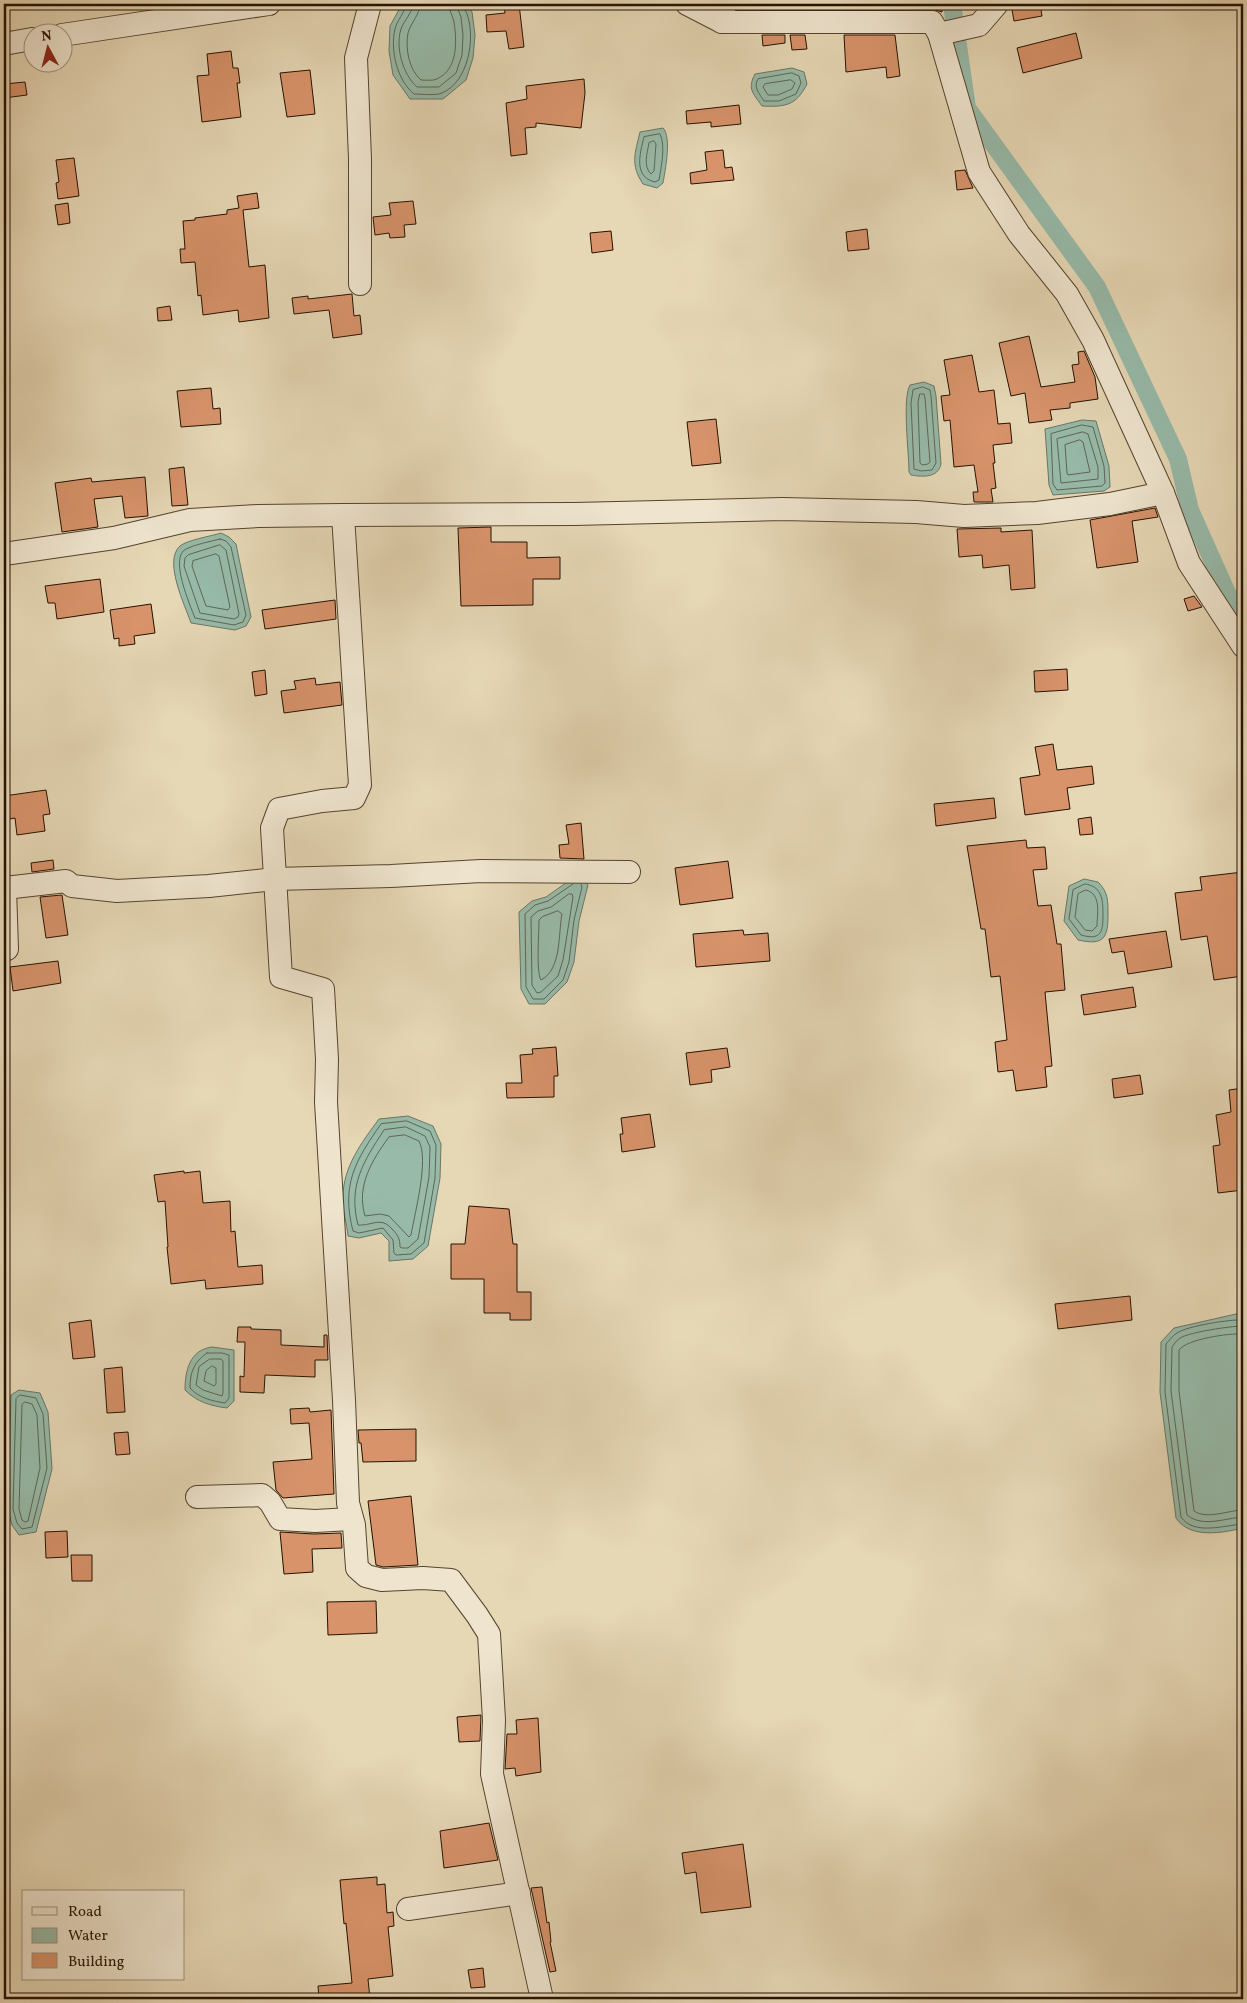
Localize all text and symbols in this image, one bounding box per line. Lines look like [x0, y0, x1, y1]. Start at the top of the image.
north arrow [22, 22, 72, 72]
text: N [40, 27, 53, 47]
legend [22, 1890, 185, 1980]
text: Road [68, 1902, 102, 1923]
text: Water [68, 1926, 108, 1947]
text: Building [68, 1952, 125, 1973]

